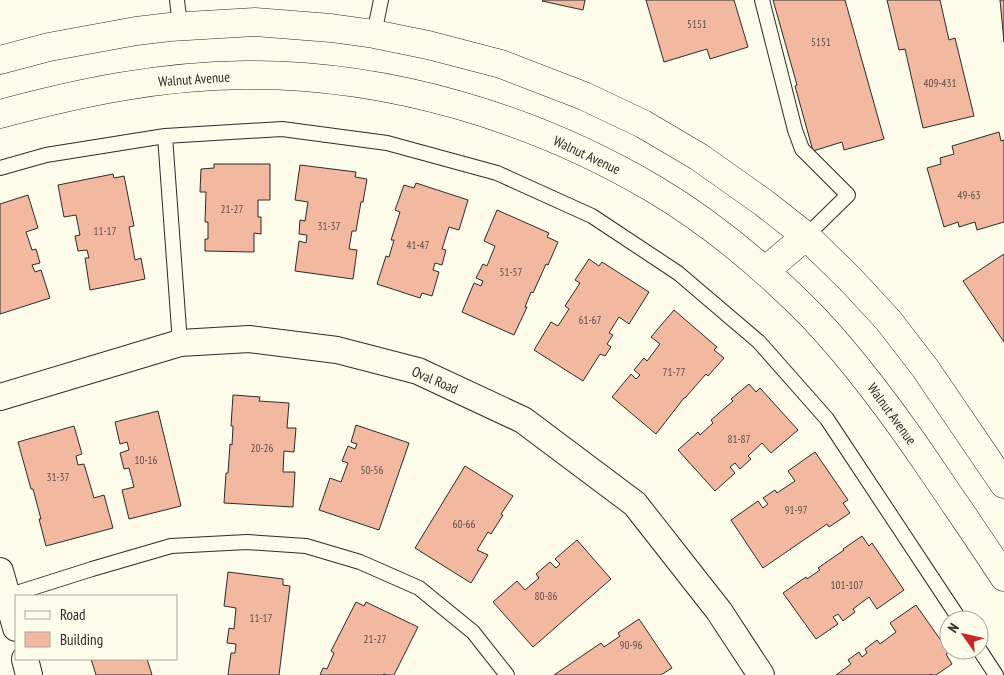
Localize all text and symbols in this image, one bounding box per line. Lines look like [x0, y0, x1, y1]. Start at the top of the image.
house number: 5151 [687, 17, 707, 31]
house number: 5151 [811, 35, 831, 49]
street label: Walnut Avenue [158, 68, 231, 90]
house number: 409-431 [924, 76, 956, 90]
street label: Walnut Avenue [551, 132, 624, 178]
house number: 49-63 [957, 188, 981, 202]
house number: 21-27 [220, 202, 244, 216]
house number: 31-37 [317, 219, 341, 233]
house number: 11-17 [93, 224, 117, 238]
house number: 41-47 [406, 238, 430, 252]
house number: 51-57 [499, 265, 523, 279]
house number: 61-67 [578, 313, 602, 327]
street label: Oval Road [409, 362, 461, 398]
house number: 71-77 [662, 365, 686, 379]
street label: Walnut Avenue [864, 380, 921, 449]
house number: 81-87 [727, 432, 751, 446]
house number: 20-26 [250, 441, 274, 455]
house number: 10-16 [134, 453, 158, 467]
house number: 50-56 [360, 463, 384, 477]
house number: 31-37 [46, 470, 70, 484]
house number: 91-97 [784, 503, 808, 517]
house number: 60-66 [452, 517, 476, 531]
house number: 101-107 [831, 578, 863, 592]
house number: 80-86 [534, 589, 558, 603]
legend [15, 595, 178, 660]
text: Road [60, 605, 86, 624]
north arrow [939, 610, 989, 660]
house number: 11-17 [249, 611, 273, 625]
text: N [944, 620, 963, 636]
text: Building [60, 630, 103, 649]
house number: 21-27 [363, 632, 387, 646]
house number: 90-96 [619, 638, 643, 652]

